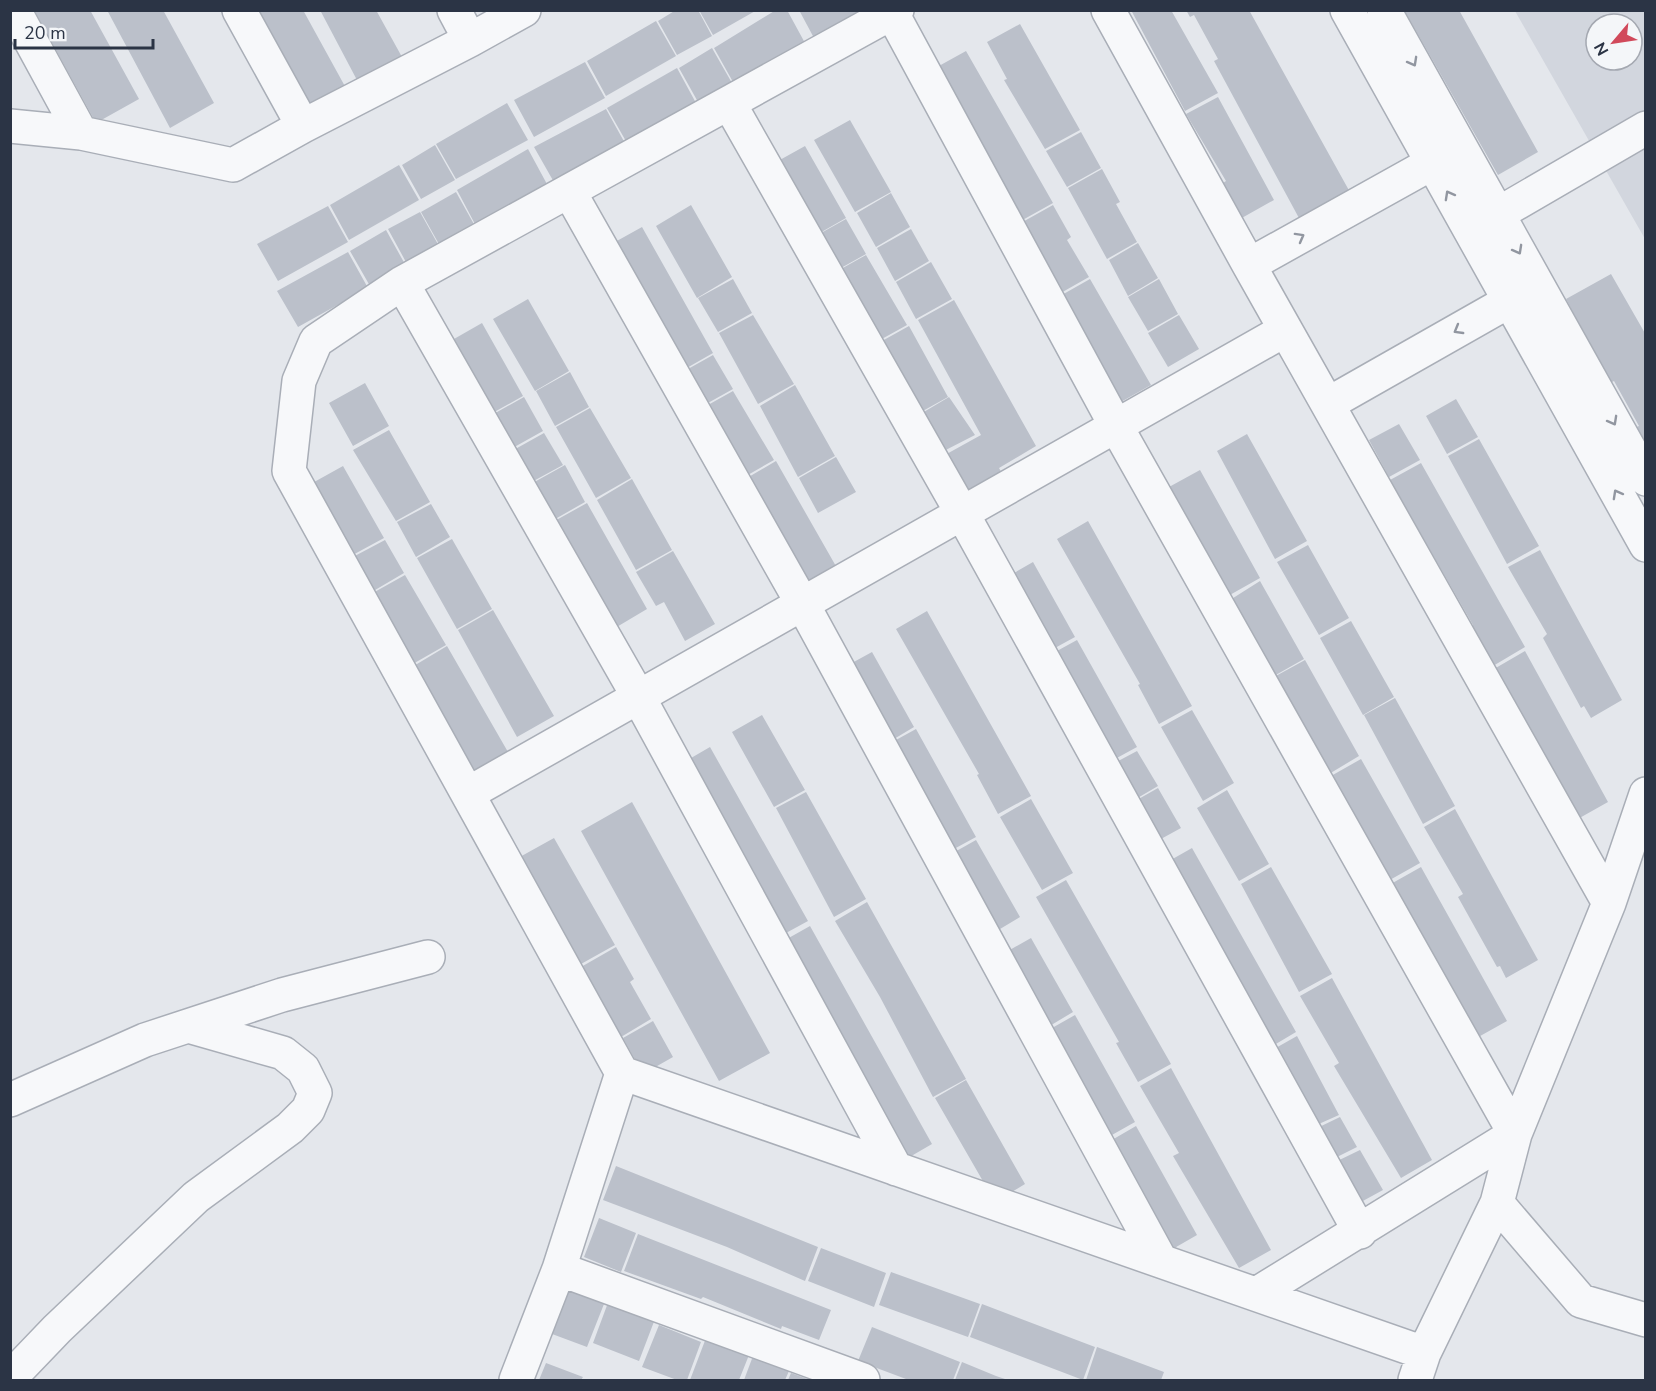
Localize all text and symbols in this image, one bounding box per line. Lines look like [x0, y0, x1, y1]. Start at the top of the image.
scale bar [15, 12, 153, 50]
north arrow [1584, 12, 1644, 72]
text: 20 m [24, 21, 66, 45]
text: N [1589, 38, 1614, 59]
one-way arrow [1406, 55, 1417, 66]
one-way arrow [1445, 191, 1456, 201]
one-way arrow [1294, 233, 1304, 244]
one-way arrow [1511, 244, 1522, 255]
one-way arrow [1454, 323, 1464, 334]
one-way arrow [1606, 415, 1617, 425]
one-way arrow [1613, 490, 1624, 500]

